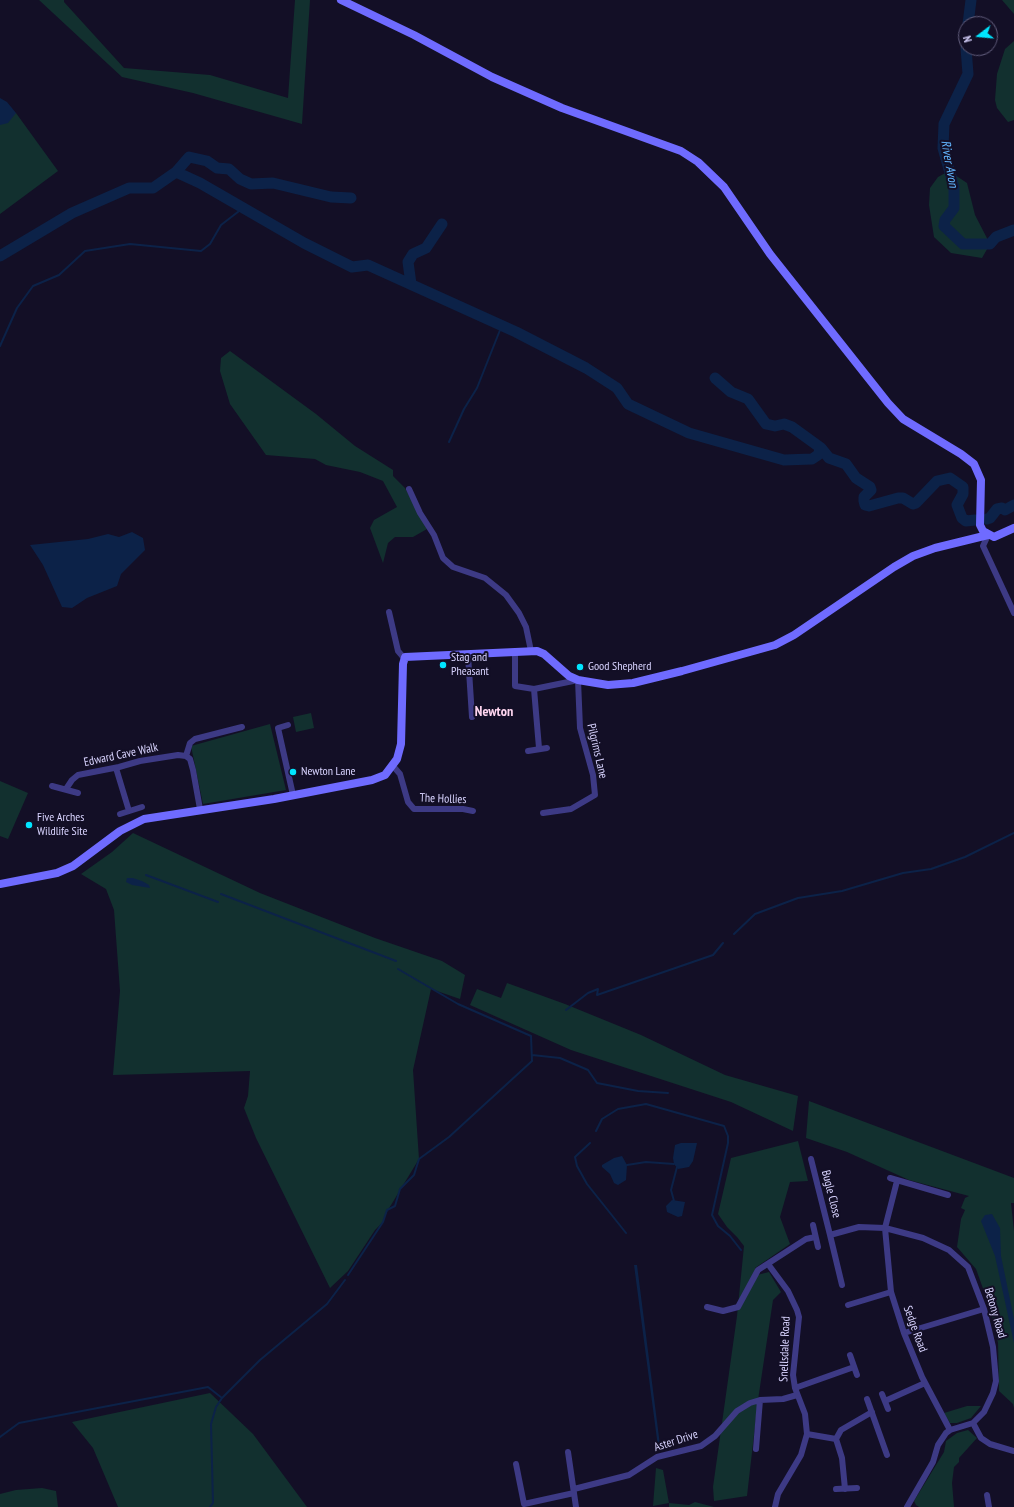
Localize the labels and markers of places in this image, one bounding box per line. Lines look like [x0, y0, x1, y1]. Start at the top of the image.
place label: Stag and Pheasant [451, 651, 489, 679]
marker: Stag and Pheasant [438, 660, 448, 670]
place label: Good Shepherd [588, 660, 651, 674]
marker: Good Shepherd [575, 662, 585, 672]
place label: Newton Lane [301, 765, 355, 779]
marker: Newton Lane [288, 767, 298, 777]
place label: Five Arches Wildlife Site [37, 811, 87, 839]
marker: Five Arches Wildlife Site [24, 820, 34, 830]

